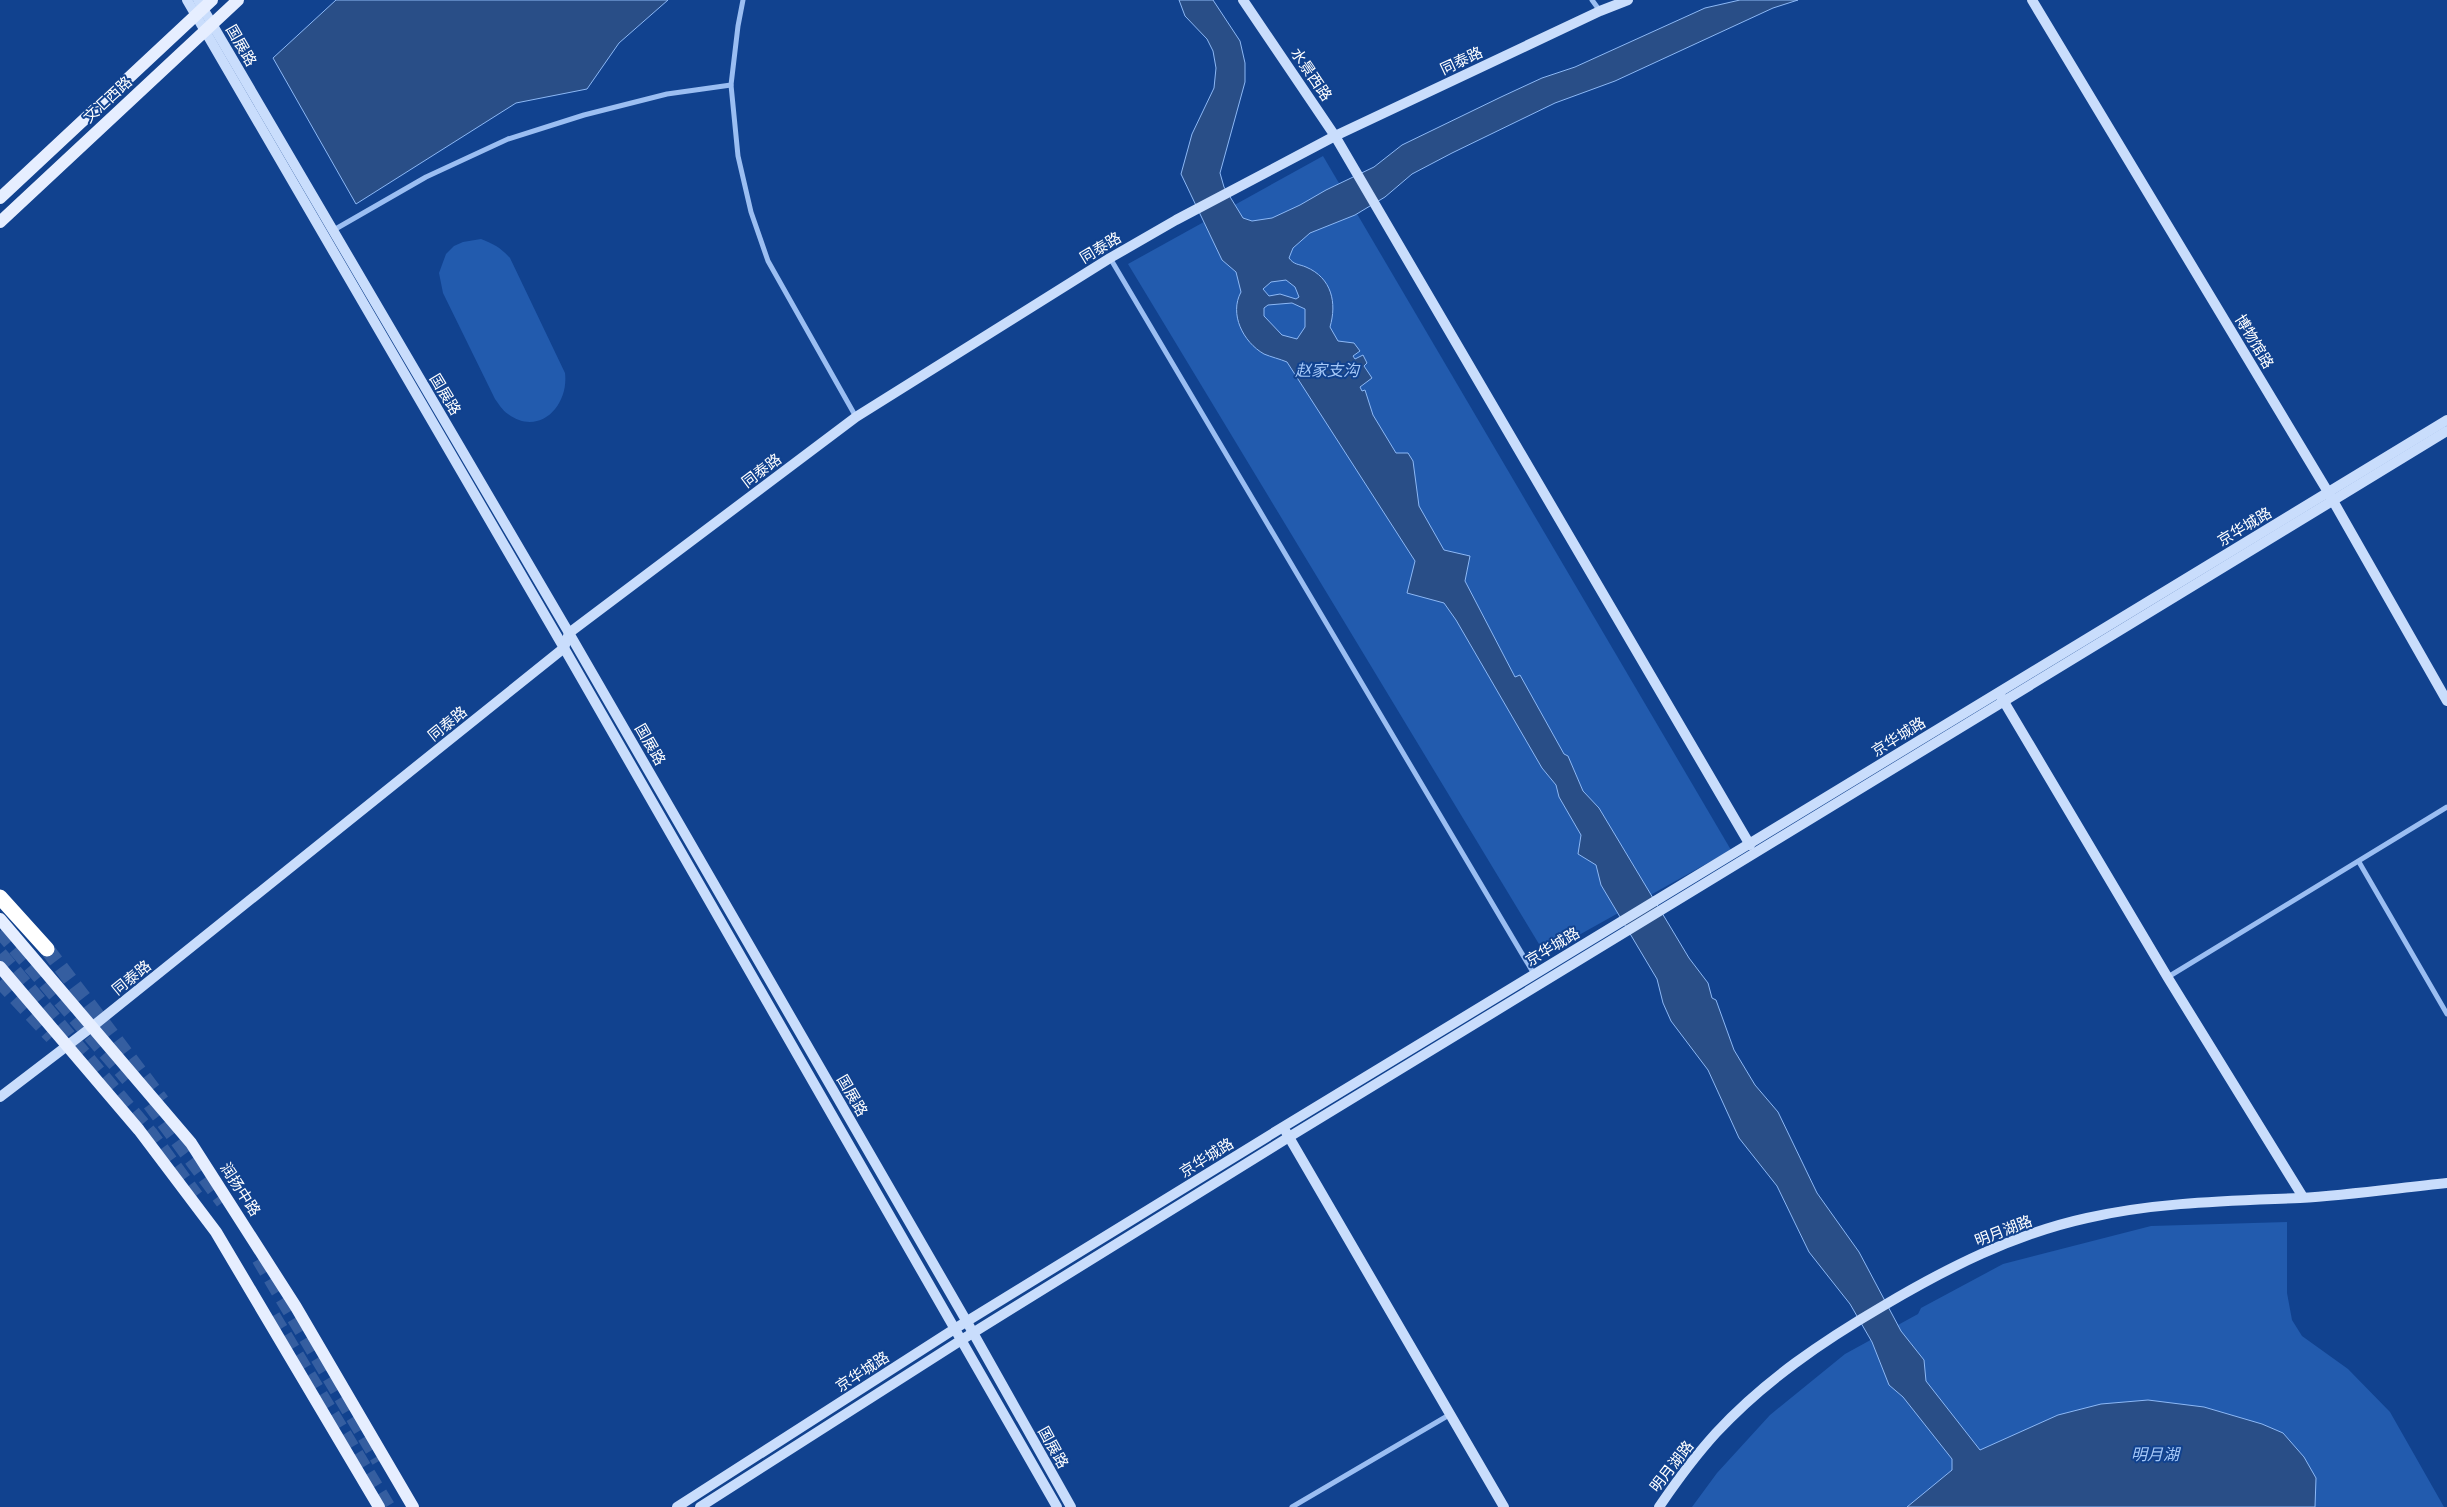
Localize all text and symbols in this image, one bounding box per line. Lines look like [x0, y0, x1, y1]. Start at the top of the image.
street label: 国展路 [222, 21, 262, 69]
street label: 同泰路 [1436, 41, 1486, 79]
street label: 水景西路 [1287, 44, 1337, 104]
street label: 文汇西路 [78, 71, 136, 127]
street label: 同泰路 [1076, 227, 1124, 267]
street label: 博物馆路 [2231, 310, 2279, 372]
water label: 赵家支沟 [1295, 359, 1361, 381]
street label: 国展路 [426, 370, 466, 418]
street label: 同泰路 [737, 448, 785, 492]
street label: 京华城路 [2213, 502, 2275, 550]
street label: 同泰路 [423, 701, 471, 745]
street label: 京华城路 [1867, 712, 1929, 760]
street label: 国展路 [631, 720, 671, 768]
street label: 京华城路 [1521, 922, 1583, 970]
street label: 同泰路 [107, 955, 155, 999]
street label: 国展路 [833, 1071, 873, 1119]
street label: 京华城路 [1175, 1133, 1237, 1181]
street label: 润扬中路 [216, 1158, 266, 1220]
street label: 明月湖路 [1971, 1210, 2035, 1250]
street label: 京华城路 [831, 1346, 893, 1396]
street label: 国展路 [1034, 1422, 1074, 1472]
street label: 明月湖路 [1645, 1436, 1697, 1496]
water label: 明月湖 [2131, 1443, 2182, 1465]

